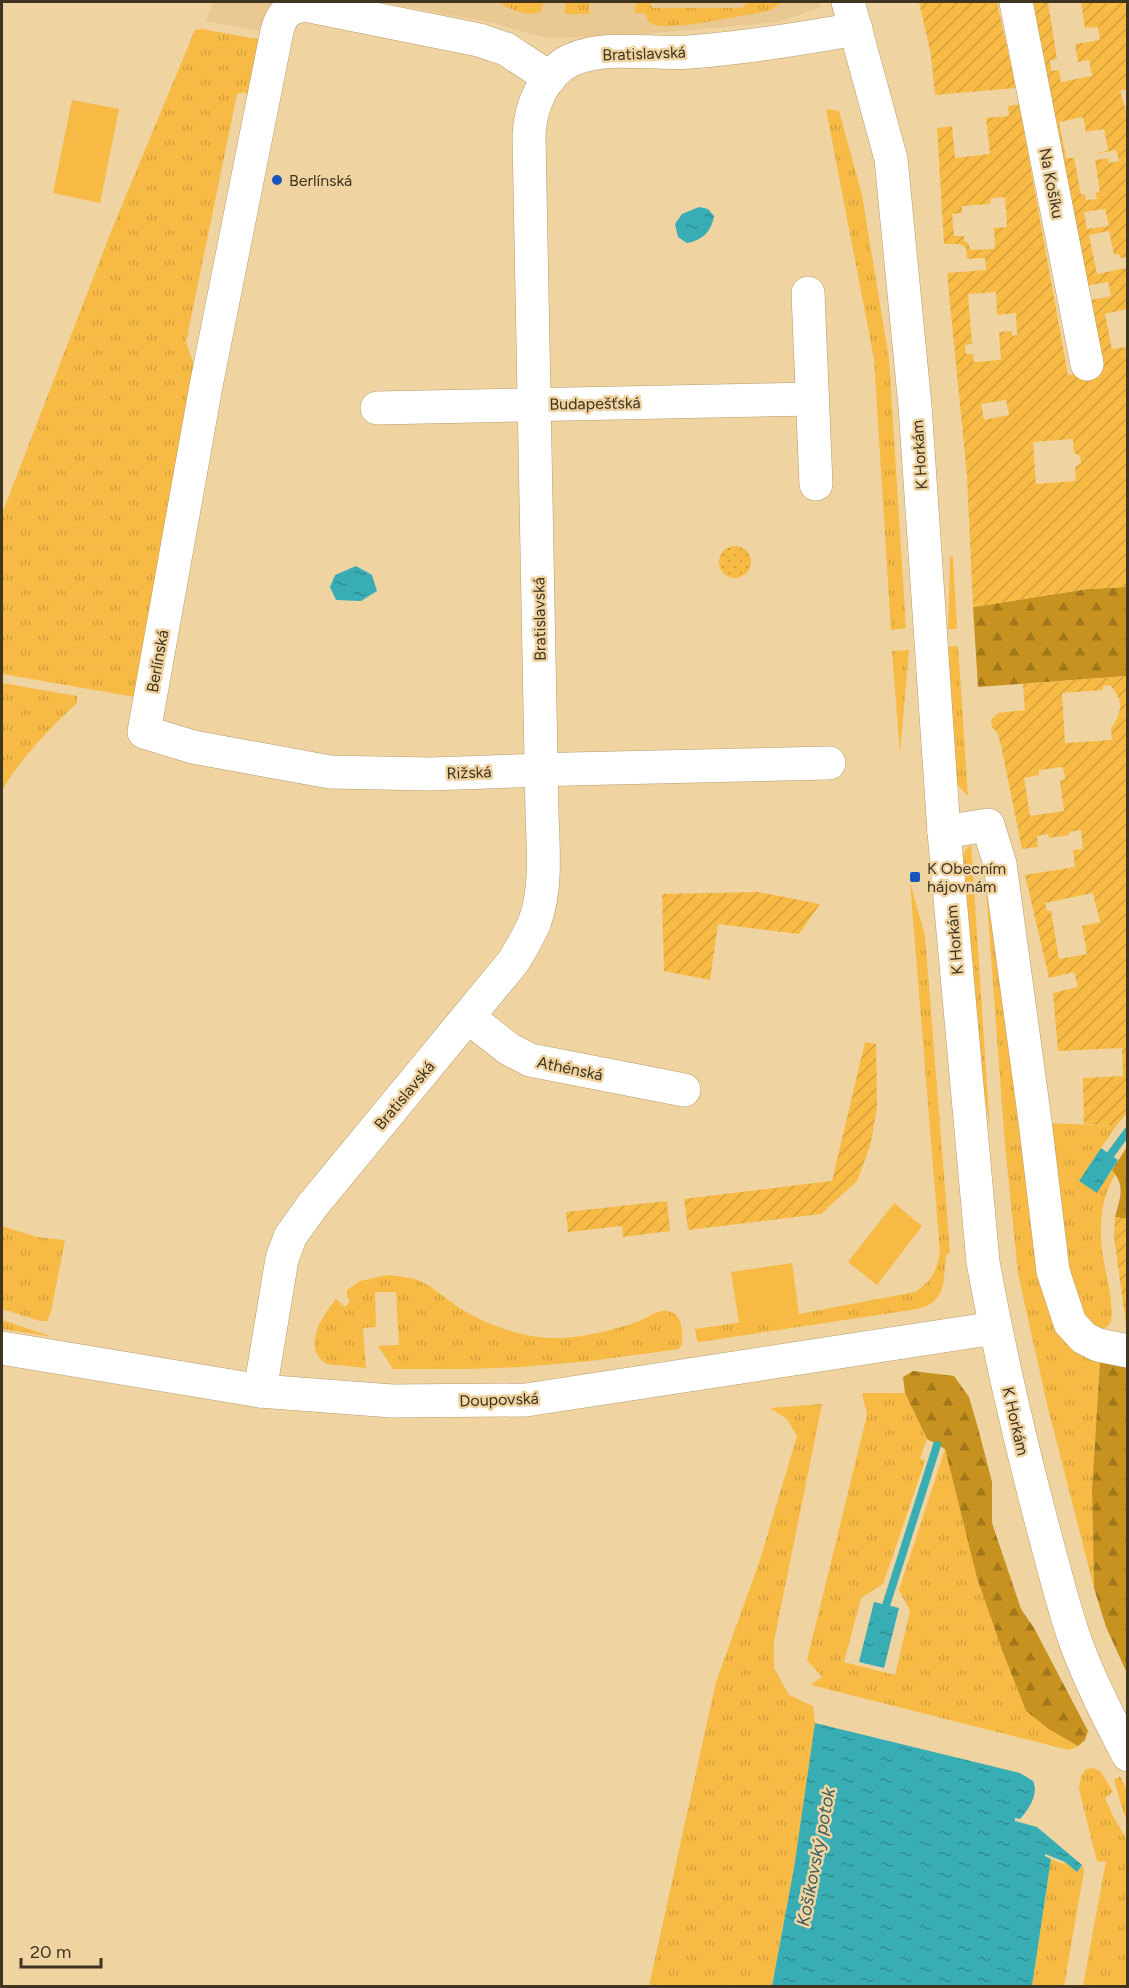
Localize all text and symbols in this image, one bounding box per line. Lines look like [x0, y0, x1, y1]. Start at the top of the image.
street label: Bratislavská [602, 43, 686, 64]
street label: Na Košíku [1035, 146, 1068, 220]
place label: Berlínská [289, 171, 352, 190]
marker: Berlínská [270, 173, 284, 187]
street label: Budapešťská [549, 393, 641, 414]
street label: K Horkám [908, 420, 931, 490]
street label: Bratislavská [529, 577, 550, 661]
street label: Berlínská [143, 628, 172, 694]
street label: Rižská [446, 762, 492, 783]
place label: K Obecním hájovnám [927, 859, 1006, 896]
marker: K Obecním hájovnám [908, 870, 922, 884]
street label: K Horkám [942, 904, 967, 976]
street label: Athénská [535, 1052, 604, 1085]
street label: Bratislavská [370, 1057, 439, 1133]
street label: K Horkám [998, 1385, 1033, 1457]
street label: Doupovská [459, 1389, 539, 1410]
water label: Košíkovský potok [792, 1785, 840, 1928]
scale bar [21, 1931, 100, 1969]
text: 20 m [30, 1941, 71, 1963]

